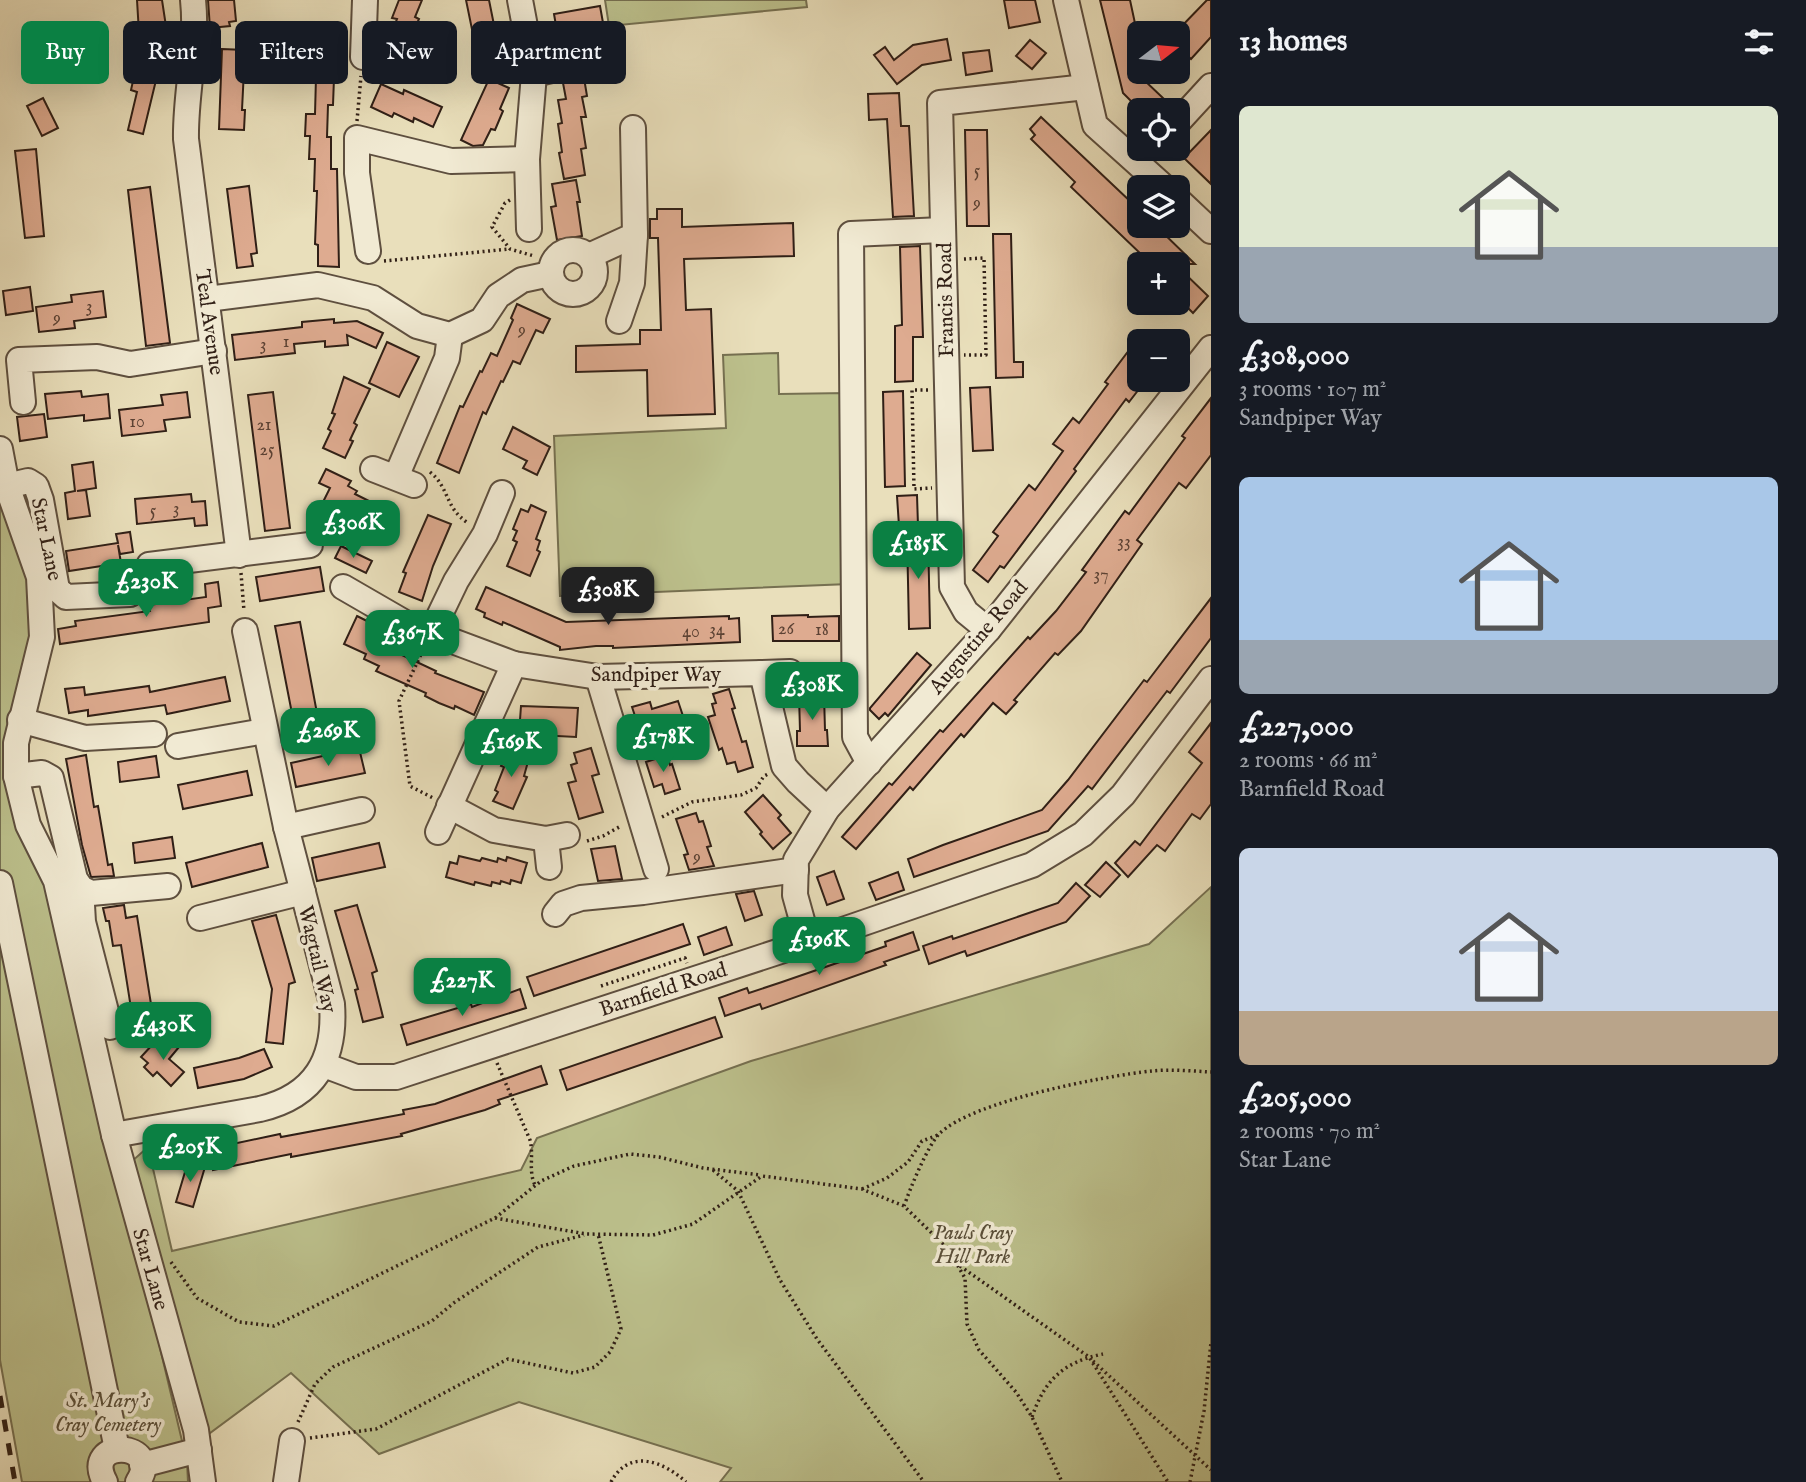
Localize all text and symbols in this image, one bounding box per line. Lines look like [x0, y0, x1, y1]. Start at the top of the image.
chip: Buy [21, 21, 109, 84]
chip: Rent [123, 21, 221, 84]
chip: Filters [235, 21, 348, 84]
chip: New [362, 21, 457, 84]
chip: Apartment [471, 21, 626, 84]
north arrow [1127, 21, 1190, 84]
map controls [1127, 21, 1190, 392]
text: 13 homes [1239, 23, 1347, 61]
icon: filters [1740, 23, 1778, 61]
button: locate [1127, 98, 1190, 161]
icon: home [1446, 152, 1572, 278]
house number: 5 [974, 160, 981, 183]
button: layers [1127, 175, 1190, 238]
house number: 9 [972, 192, 981, 215]
street label: Francis Road [932, 241, 961, 358]
button: + [1127, 252, 1190, 315]
street label: Teal Avenue [188, 267, 229, 377]
house number: 3 [86, 296, 92, 319]
house number: 9 [52, 307, 61, 330]
house number: 9 [517, 319, 526, 342]
button: − [1127, 329, 1190, 392]
house number: 1 [283, 331, 289, 354]
house number: 3 [260, 334, 266, 357]
text: £308,000 [1239, 337, 1350, 375]
text: 3 rooms · 107 m² [1239, 375, 1387, 404]
text: Sandpiper Way [1239, 404, 1382, 433]
house number: 10 [129, 411, 145, 434]
house number: 21 [256, 414, 272, 437]
house number: 25 [260, 439, 275, 462]
street label: Star Lane [24, 495, 68, 584]
house number: 3 [173, 498, 179, 521]
house number: 5 [150, 500, 157, 523]
pin: £306K [304, 500, 402, 560]
text: £306K [322, 508, 384, 537]
pin: £185K [869, 522, 967, 581]
icon: home [1446, 523, 1572, 649]
text: £185K [889, 529, 947, 558]
house number: 33 [1117, 531, 1131, 554]
pin: £230K [97, 560, 195, 619]
house number: 37 [1093, 564, 1109, 587]
text: £230K [114, 567, 178, 596]
pin: £308K [559, 568, 657, 627]
text: £308K [577, 575, 639, 604]
street label: Augustine Road [923, 575, 1035, 701]
pin: £367K [363, 610, 461, 670]
text: £367K [381, 618, 443, 647]
house number: 26 [778, 618, 794, 641]
house number: 34 [709, 619, 725, 642]
house number: 18 [815, 619, 829, 642]
house number: 40 [682, 621, 700, 644]
street label: Sandpiper Way [591, 662, 722, 689]
pin: £308K [763, 662, 861, 722]
text: £308K [781, 670, 843, 699]
pin: £269K [279, 708, 377, 768]
text: £227,000 [1239, 708, 1354, 746]
pin: £178K [614, 714, 712, 774]
text: £269K [296, 716, 360, 745]
pin: £169K [462, 720, 560, 779]
text: £178K [633, 722, 693, 751]
text: £169K [481, 727, 541, 756]
text: 2 rooms · 66 m² [1239, 746, 1378, 775]
text: Barnfield Road [1239, 775, 1384, 804]
house number: 9 [692, 846, 701, 869]
icon: home [1446, 894, 1572, 1020]
street label: Wagtail Way [291, 903, 342, 1016]
pin: £196K [770, 918, 868, 977]
text: £196K [789, 925, 849, 954]
street label: Barnfield Road [596, 957, 731, 1024]
pin: £227K [413, 958, 511, 1018]
text: £227K [430, 966, 494, 995]
pin: £430K [114, 1002, 212, 1062]
text: £430K [131, 1010, 195, 1039]
text: £205,000 [1239, 1079, 1352, 1117]
text: 2 rooms · 70 m² [1239, 1117, 1380, 1146]
pin: £205K [141, 1124, 239, 1184]
text: £205K [159, 1132, 221, 1161]
text: Star Lane [1239, 1146, 1331, 1175]
park label: Pauls Cray Hill Park [933, 1220, 1013, 1271]
street label: Star Lane [125, 1225, 174, 1314]
park label: St. Mary's Cray Cemetery [55, 1388, 161, 1439]

